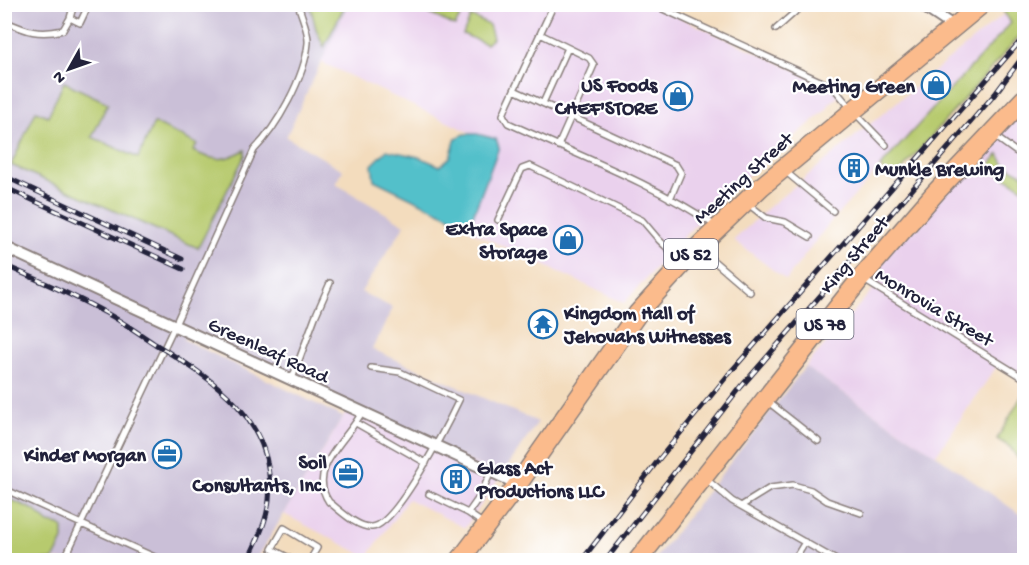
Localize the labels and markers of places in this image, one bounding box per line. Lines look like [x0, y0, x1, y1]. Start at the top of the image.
shop icon: Meeting Green [920, 69, 952, 101]
place label: US Foods CHEF'STORE [554, 76, 659, 122]
place label: Meeting Green [793, 77, 915, 100]
shop icon: US Foods CHEF'STORE [662, 80, 694, 112]
building icon: Munkle Brewing [838, 152, 870, 184]
place label: Munkle Brewing [875, 160, 1004, 183]
place label: Extra Space Storage [446, 220, 548, 266]
shop icon: Extra Space Storage [552, 224, 584, 256]
place label: Kingdom Hall of Jehovahs Witnesses [563, 304, 732, 350]
temple icon: Kingdom Hall of Jehovahs Witnesses [527, 308, 559, 340]
office icon: Kinder Morgan [151, 438, 183, 470]
place label: Kinder Morgan [23, 446, 146, 469]
place label: Soil Consultants, Inc. [191, 453, 328, 499]
office icon: Soil Consultants, Inc. [332, 457, 364, 489]
place label: Glass Act Productions LLC [476, 459, 606, 505]
building icon: Glass Act Productions LLC [440, 463, 472, 495]

